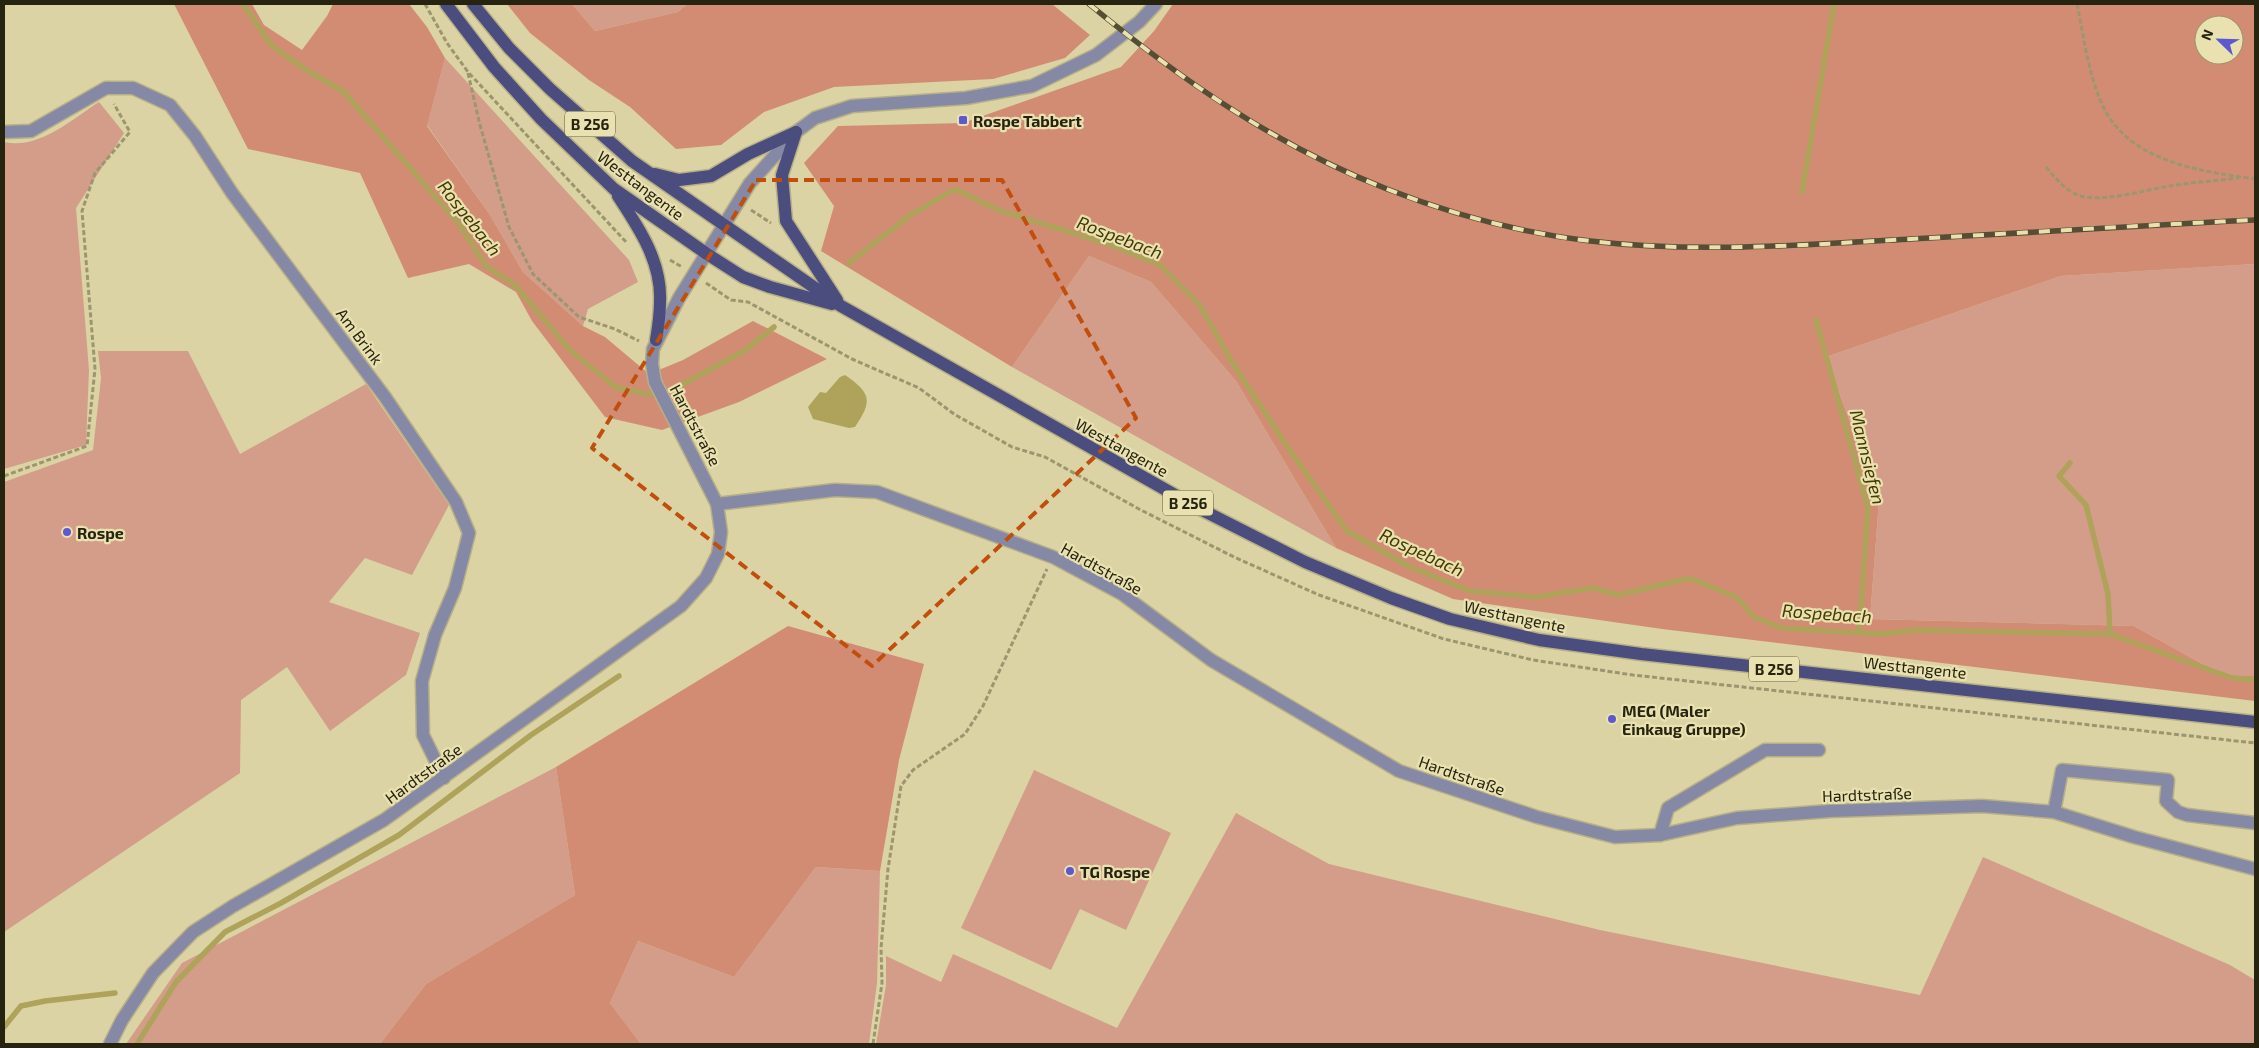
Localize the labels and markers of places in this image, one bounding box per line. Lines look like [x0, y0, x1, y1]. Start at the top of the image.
place label: Rospe Tabbert [973, 111, 1082, 130]
marker: Rospe Tabbert [957, 114, 969, 126]
place label: Rospe [77, 523, 124, 542]
marker: Rospe [61, 526, 73, 538]
place label: MEG (Maler Einkaug Gruppe) [1622, 701, 1746, 738]
marker: MEG (Maler Einkaug Gruppe) [1606, 713, 1618, 725]
place label: TG Rospe [1080, 862, 1150, 881]
marker: TG Rospe [1064, 865, 1076, 877]

